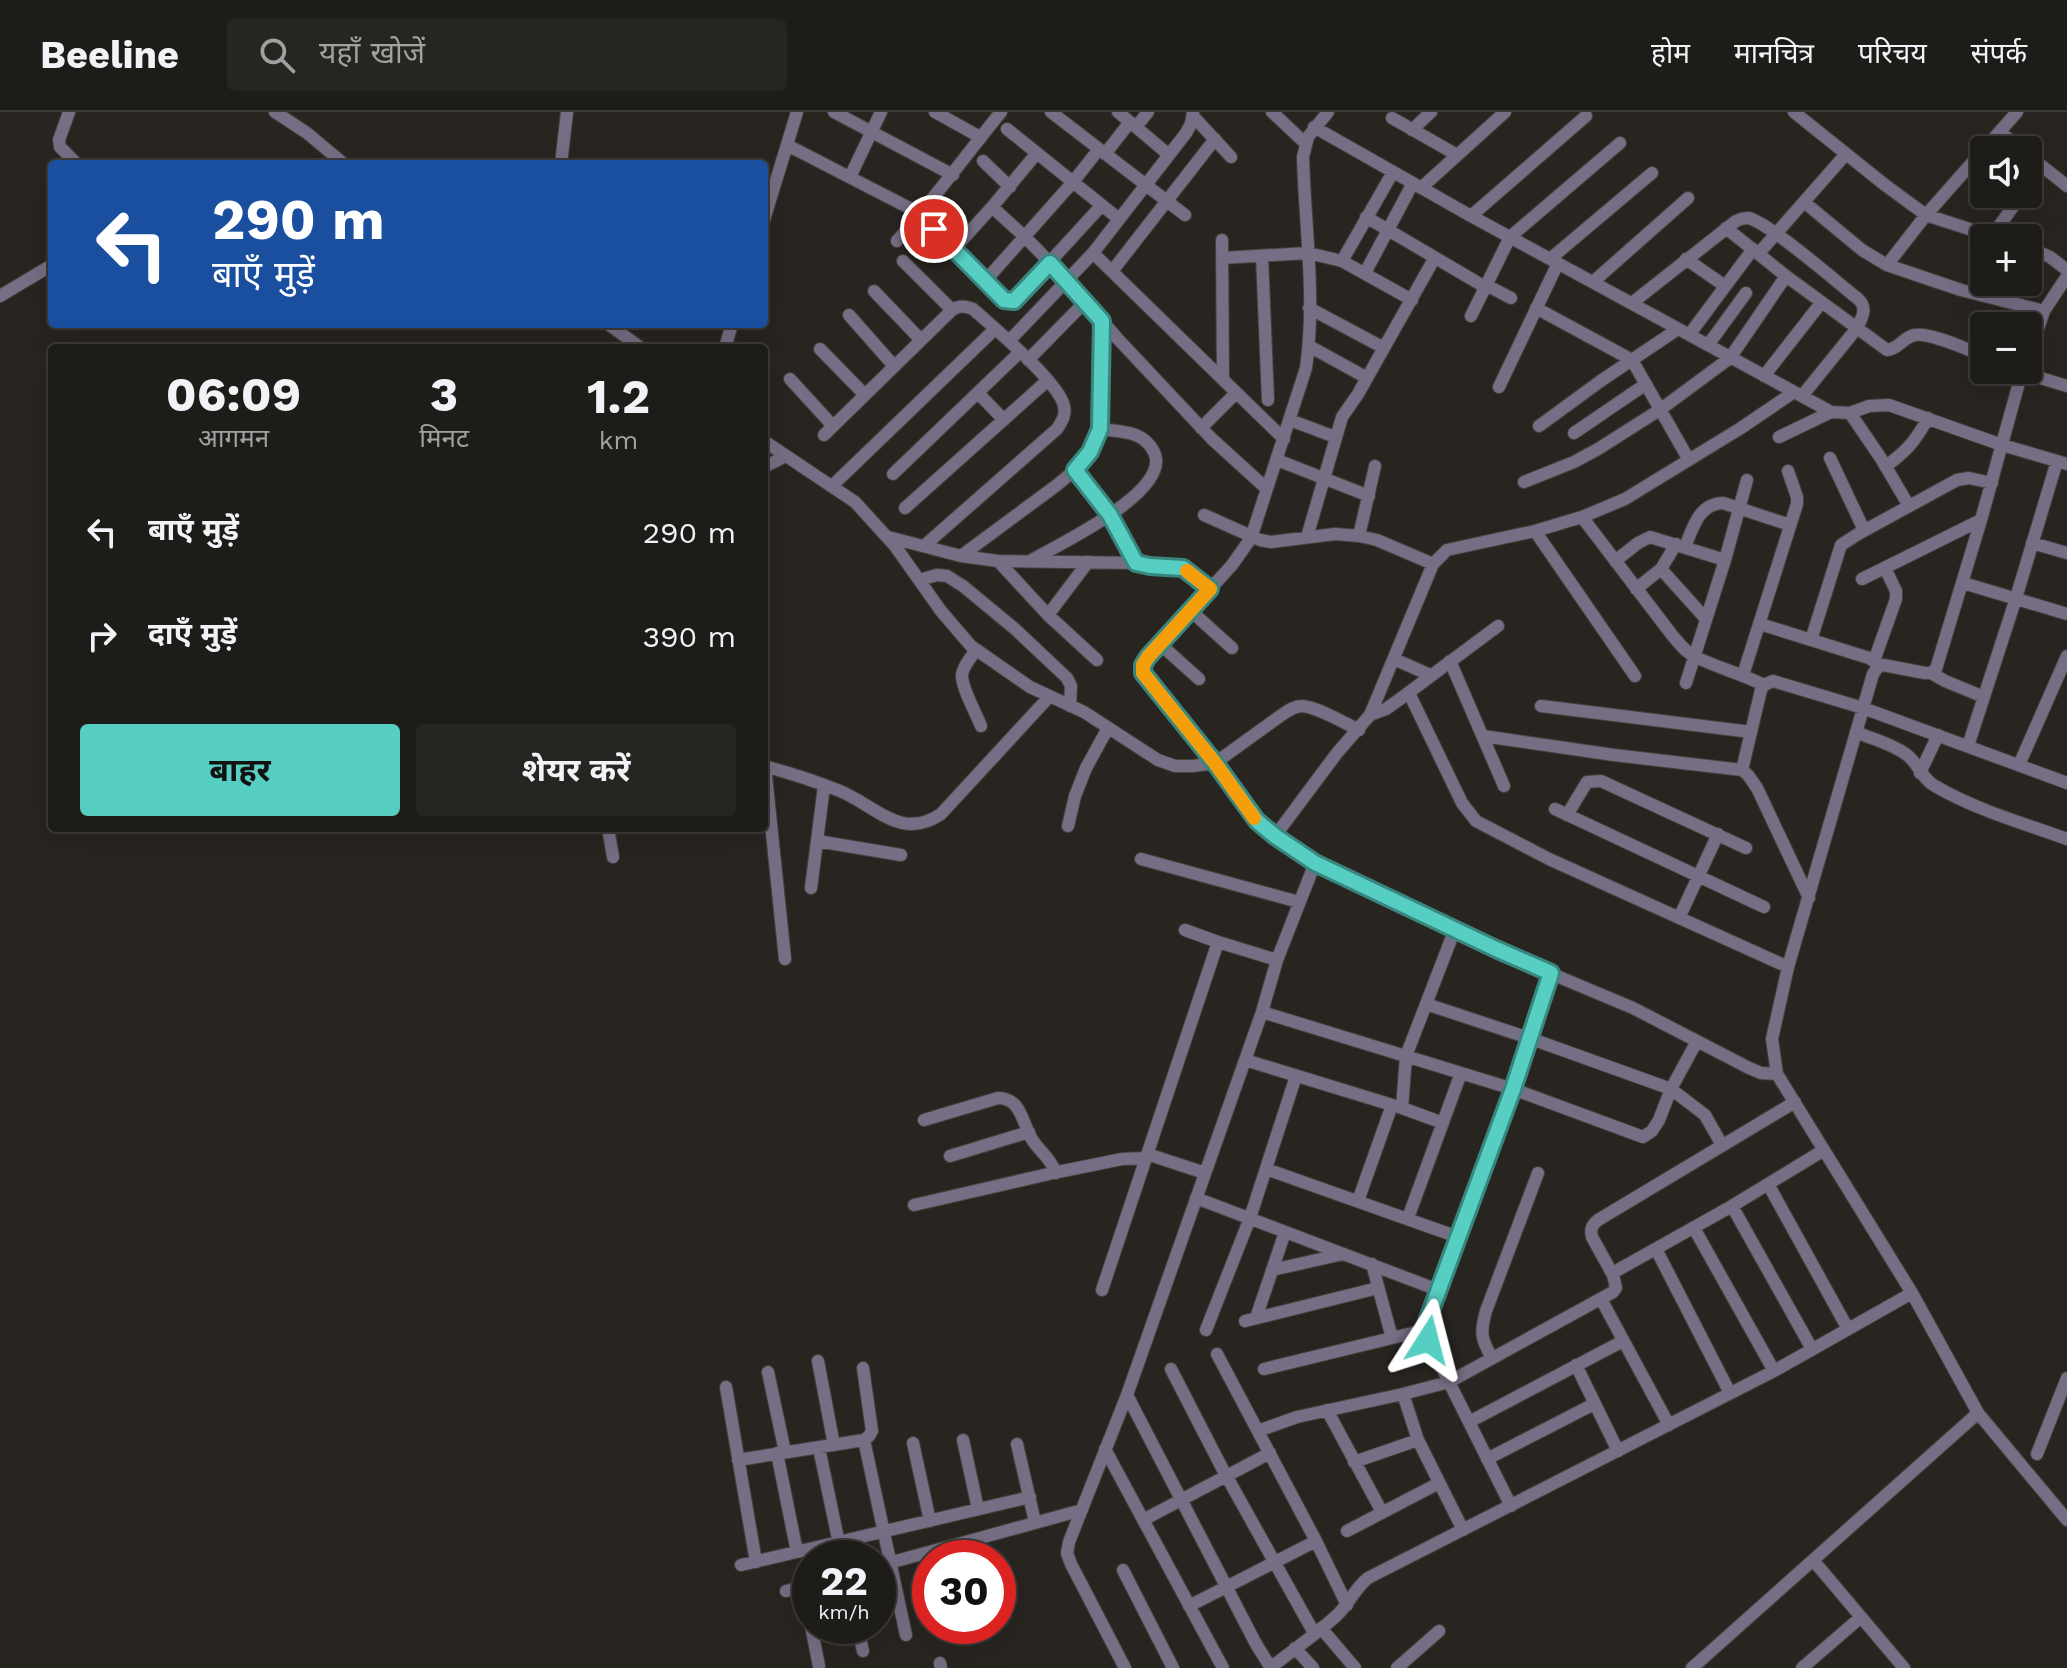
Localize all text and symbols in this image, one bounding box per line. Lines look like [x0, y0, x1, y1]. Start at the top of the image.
search box [227, 19, 787, 91]
text: Beeline [40, 33, 179, 77]
icon: search [255, 33, 299, 77]
text: यहाँ खोजें [319, 35, 425, 70]
text: होम [1651, 37, 1690, 70]
text: मानचित्र [1734, 37, 1814, 70]
text: परिचय [1858, 37, 1927, 70]
text: संपर्क [1971, 37, 2027, 70]
map controls [1970, 136, 2042, 384]
button: sound [1970, 136, 2042, 208]
text: 290 m [212, 187, 385, 253]
icon: left [80, 192, 184, 296]
pin [900, 195, 968, 263]
icon: arrive [912, 207, 956, 251]
button: + [1970, 224, 2042, 296]
text: बाएँ मुड़ें [212, 254, 315, 296]
button: − [1970, 312, 2042, 384]
text: 06:09 [166, 366, 301, 423]
text: 3 [430, 366, 458, 423]
text: 1.2 [587, 368, 650, 425]
text: आगमन [198, 423, 269, 453]
text: मिनट [419, 423, 469, 453]
text: km [599, 425, 638, 455]
icon: left [80, 510, 124, 554]
text: बाएँ मुड़ें [148, 512, 239, 547]
text: 290 m [643, 515, 736, 550]
icon: right [80, 614, 124, 658]
text: दाएँ मुड़ें [148, 616, 237, 651]
text: 390 m [643, 619, 736, 654]
button: बाहर [80, 724, 400, 816]
button: शेयर करें [416, 724, 736, 816]
position arrow [1386, 1298, 1470, 1382]
speed limit sign: 30 [912, 1540, 1016, 1644]
text: 22 [820, 1558, 868, 1605]
text: km/h [818, 1600, 870, 1624]

